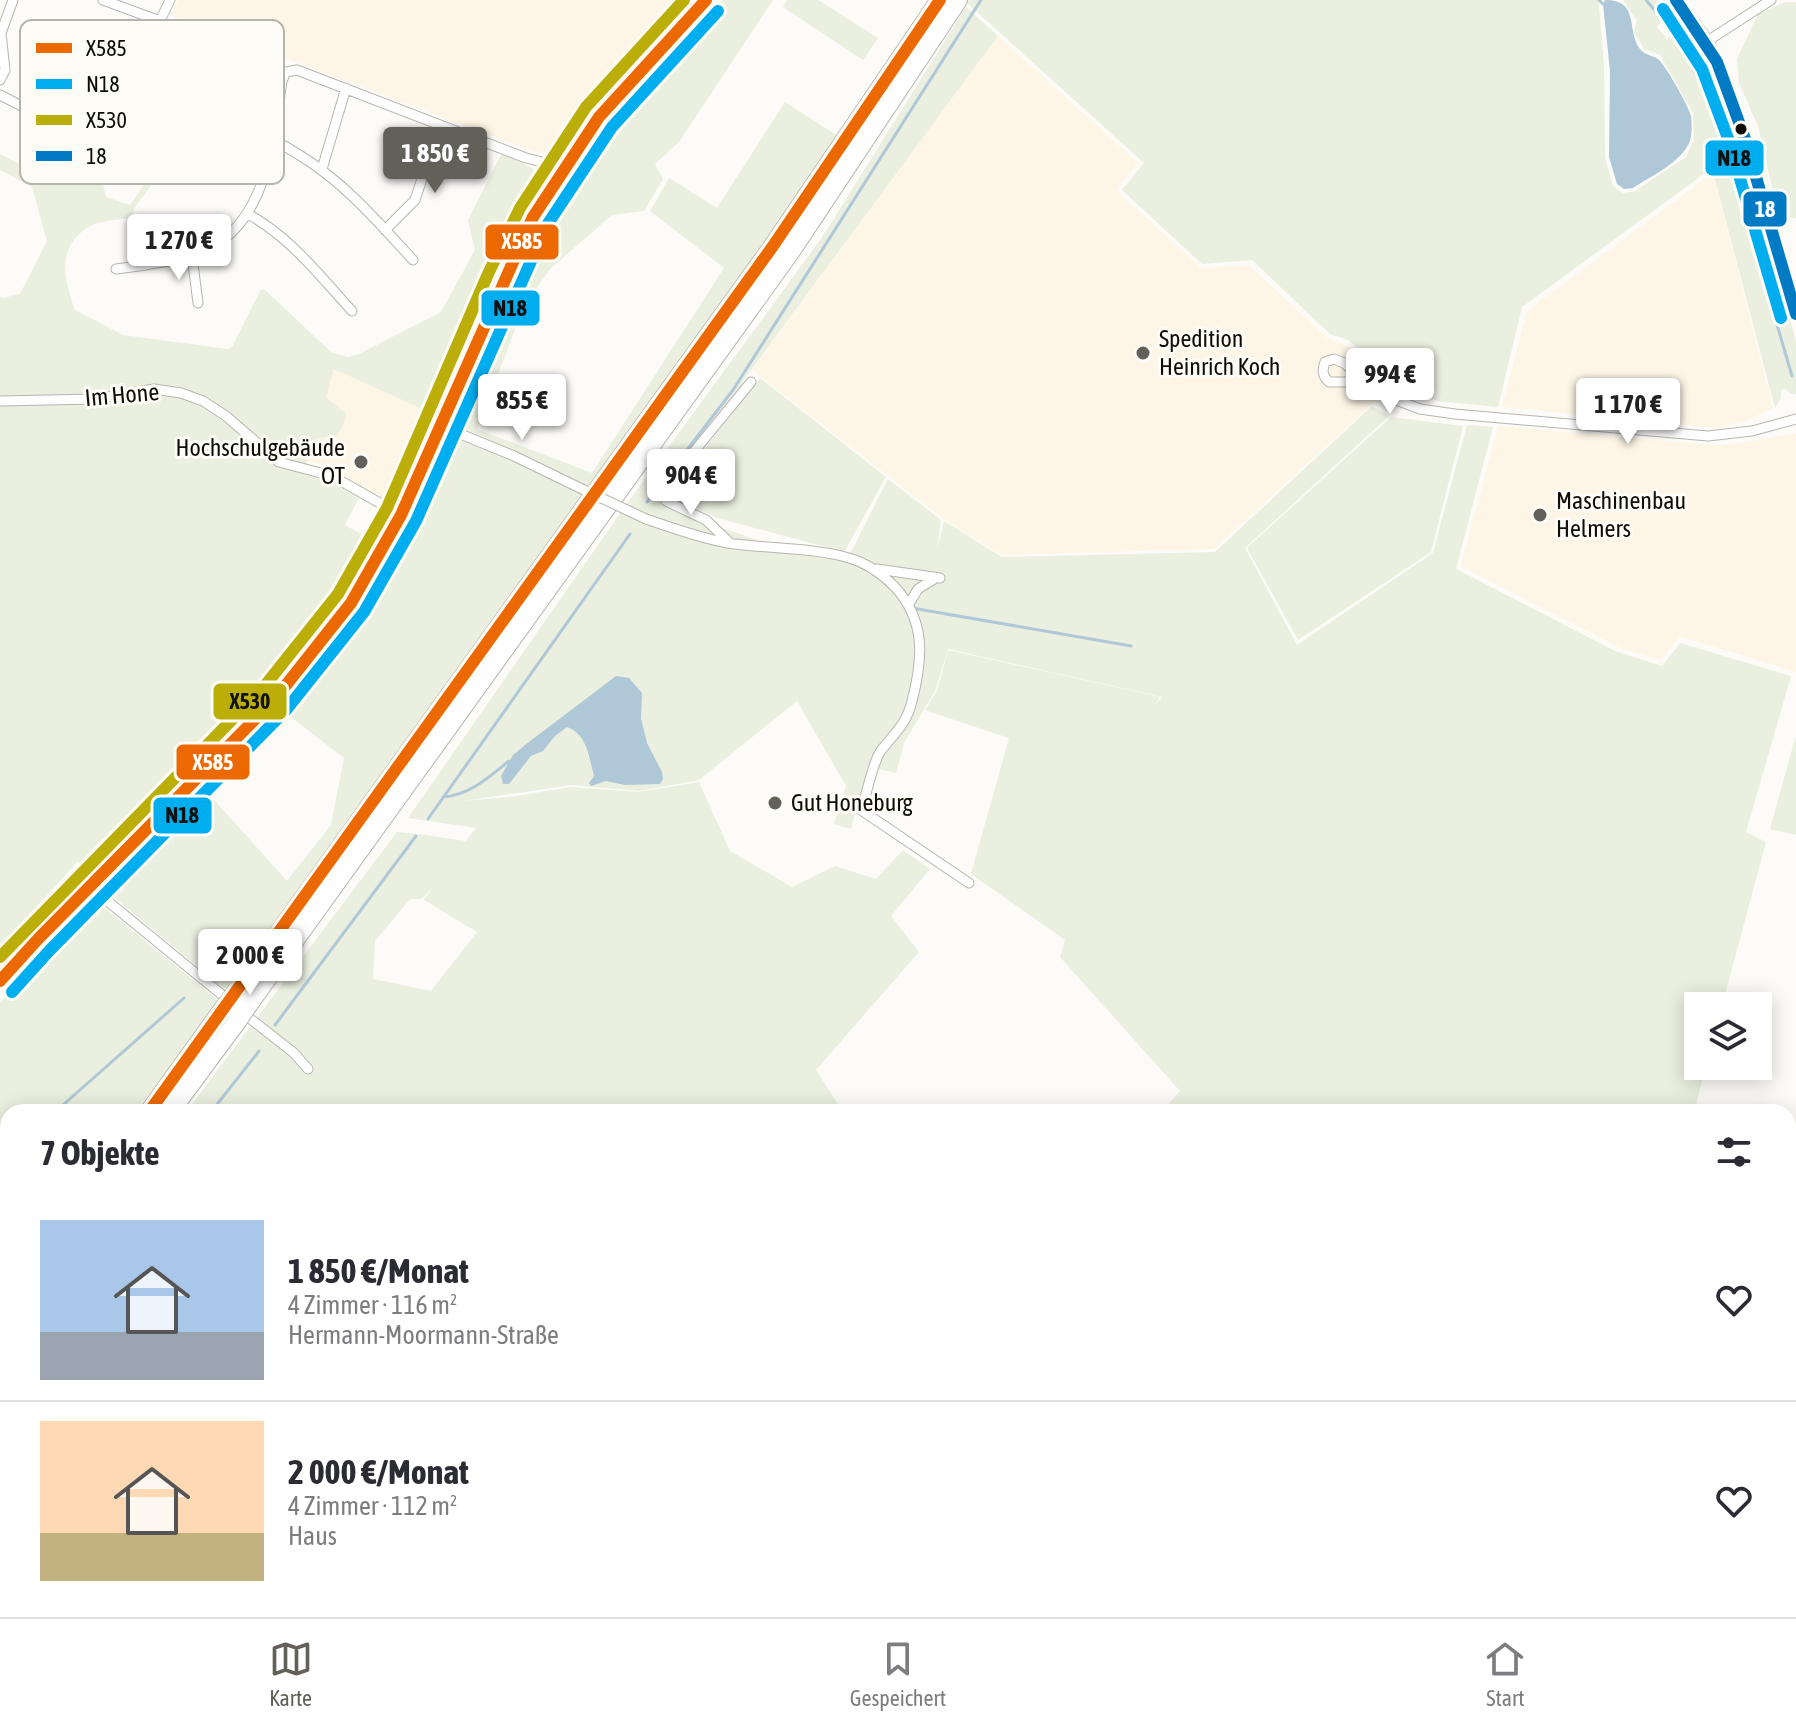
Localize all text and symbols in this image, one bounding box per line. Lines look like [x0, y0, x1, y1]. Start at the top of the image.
legend [20, 20, 284, 184]
text: X585 [86, 35, 127, 61]
text: N18 [86, 71, 120, 97]
text: X530 [86, 107, 127, 133]
unlabelled marker [1733, 121, 1749, 137]
pin: 1 850 € [361, 127, 509, 195]
text: 1 850 € [401, 138, 469, 168]
line badge: N18 [1704, 139, 1765, 177]
text: 18 [86, 143, 107, 169]
text: N18 [1717, 145, 1751, 171]
line badge: 18 [1742, 190, 1788, 228]
text: 18 [1755, 196, 1775, 222]
pin: 1 270 € [105, 214, 253, 282]
line badge: X585 [484, 223, 560, 261]
text: 1 270 € [145, 225, 213, 255]
text: X585 [501, 228, 542, 254]
line badge: N18 [480, 289, 541, 327]
text: N18 [493, 295, 527, 321]
place label: Spedition Heinrich Koch [1159, 325, 1281, 380]
marker: Spedition Heinrich Koch [1134, 344, 1152, 362]
pin: 994 € [1334, 348, 1446, 416]
text: 994 € [1364, 359, 1416, 389]
pin: 855 € [466, 374, 578, 442]
street label: Im Hone [84, 378, 160, 411]
pin: 1 170 € [1554, 378, 1702, 446]
text: 855 € [496, 385, 548, 415]
text: 1 170 € [1594, 389, 1662, 419]
place label: Hochschulgebäude OT [176, 434, 345, 489]
pin: 904 € [635, 449, 747, 517]
marker: Hochschulgebäude OT [352, 453, 370, 471]
text: 904 € [665, 460, 717, 490]
place label: Maschinenbau Helmers [1556, 487, 1686, 542]
marker: Maschinenbau Helmers [1531, 506, 1549, 524]
line badge: X530 [212, 682, 288, 721]
text: X530 [229, 688, 270, 714]
line badge: X585 [175, 743, 251, 781]
text: X585 [192, 749, 233, 775]
place label: Gut Honeburg [791, 789, 914, 816]
marker: Gut Honeburg [766, 794, 784, 812]
line badge: N18 [152, 796, 213, 835]
text: N18 [165, 802, 199, 828]
pin: 2 000 € [176, 929, 324, 997]
text: 2 000 € [216, 940, 284, 970]
map controls [1684, 992, 1772, 1080]
button: layers [1684, 992, 1772, 1080]
icon: filters [1712, 1130, 1756, 1174]
text: 7 Objekte [40, 1133, 160, 1172]
text: 1 850 €/Monat [288, 1251, 469, 1290]
icon: home [104, 1252, 200, 1348]
icon: heart [1712, 1278, 1756, 1322]
text: 4 Zimmer · 116 m² [288, 1290, 457, 1320]
text: Hermann-Moormann-Straße [288, 1320, 559, 1350]
text: 2 000 €/Monat [288, 1452, 469, 1491]
icon: home [104, 1453, 200, 1549]
icon: heart [1712, 1479, 1756, 1523]
text: 4 Zimmer · 112 m² [288, 1491, 457, 1521]
text: Haus [288, 1521, 337, 1551]
tab: Karte [269, 1637, 313, 1711]
tab: Gespeichert [850, 1637, 946, 1711]
tab: Start [1483, 1637, 1527, 1711]

